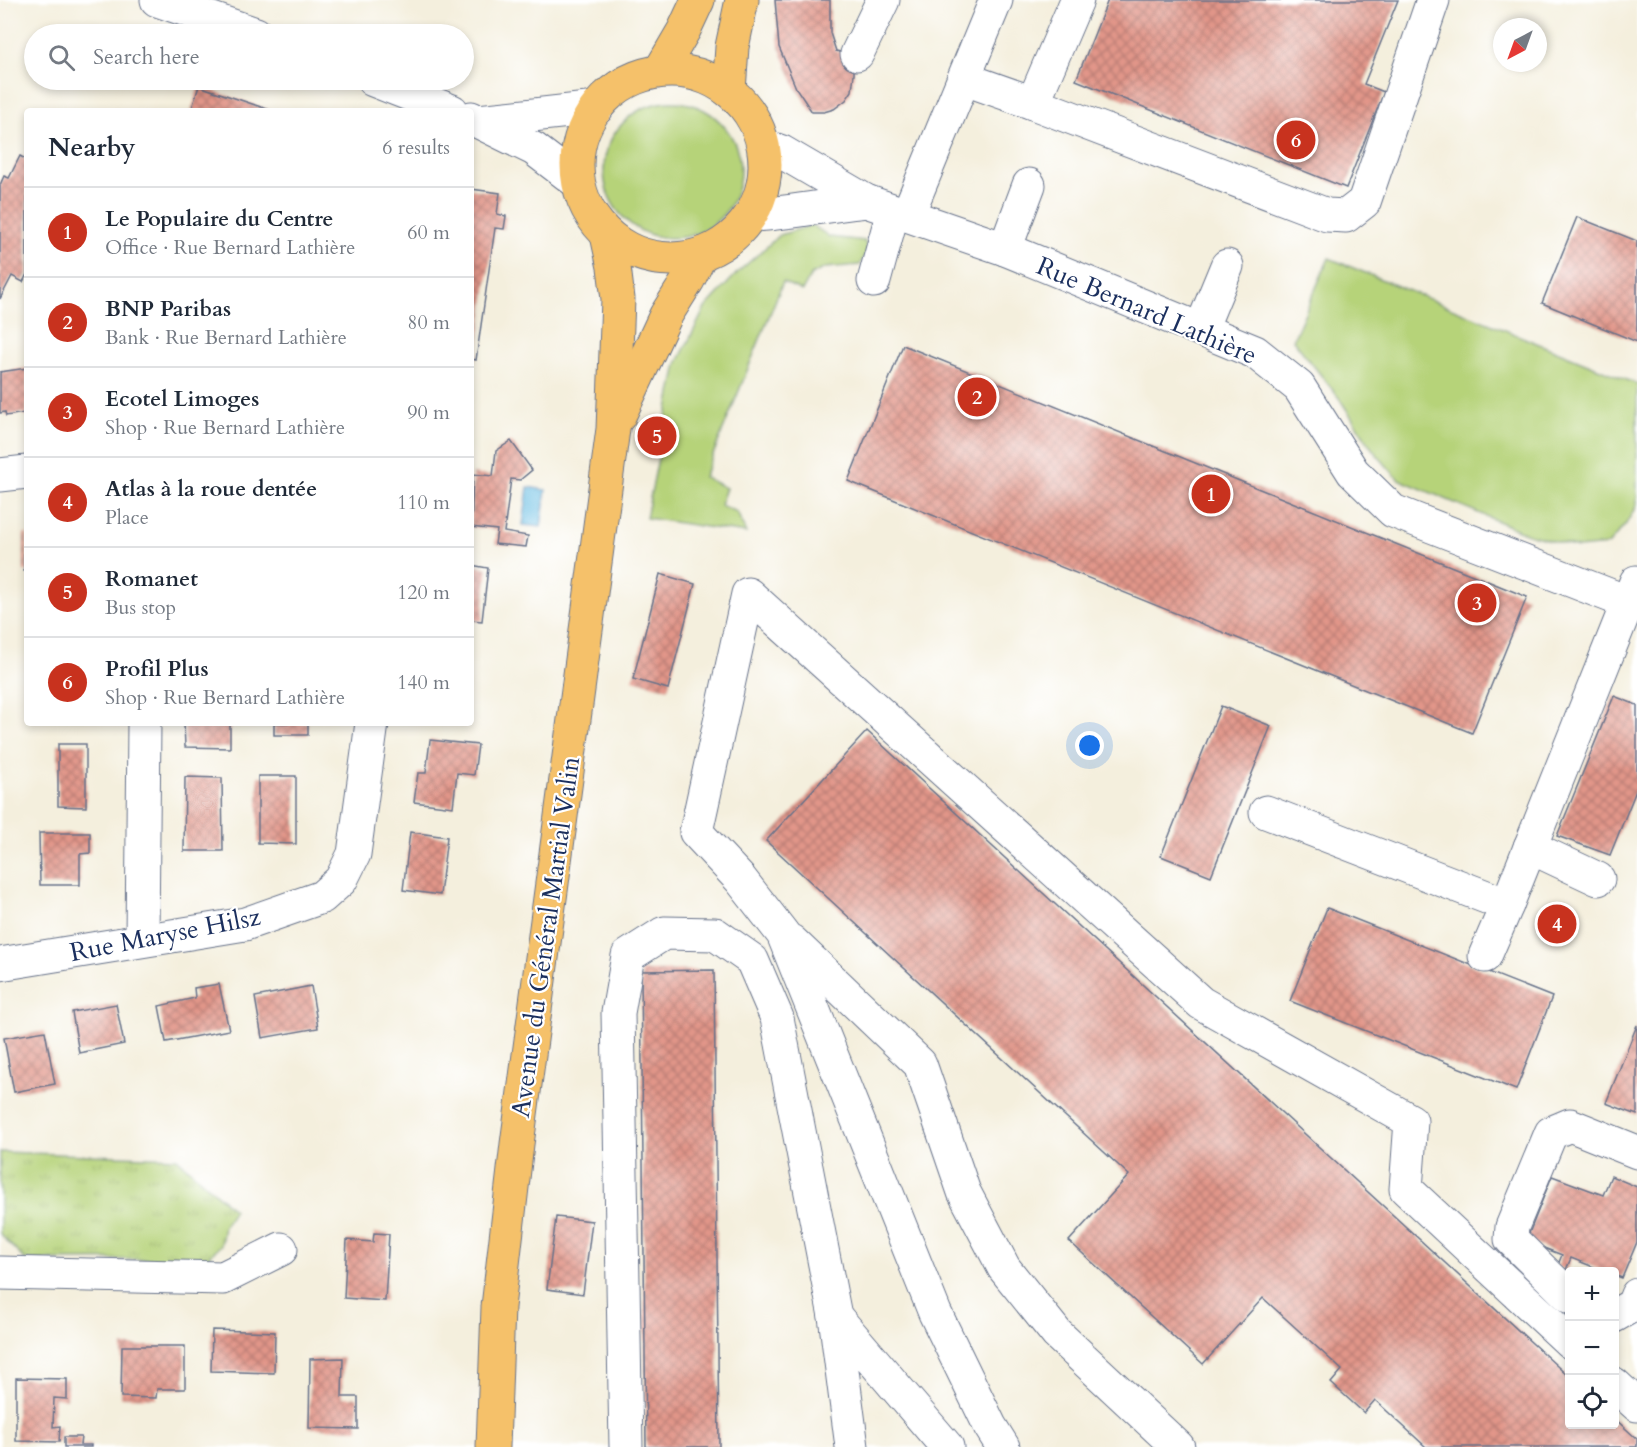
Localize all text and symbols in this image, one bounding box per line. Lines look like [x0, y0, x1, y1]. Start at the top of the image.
north arrow [1493, 18, 1547, 72]
search box [24, 24, 474, 90]
icon: search [45, 41, 78, 74]
text: Search here [93, 42, 200, 72]
pin: 6 [1276, 118, 1316, 162]
text: Nearby [48, 130, 136, 165]
text: 6 results [382, 134, 450, 161]
text: Le Populaire du Centre [105, 204, 334, 234]
text: 1 [62, 219, 73, 246]
text: 60 m [407, 219, 450, 246]
text: Office · Rue Bernard Lathière [105, 234, 355, 261]
street label: Rue Bernard Lathière [1031, 248, 1262, 373]
text: BNP Paribas [105, 294, 231, 324]
text: 2 [62, 309, 73, 336]
text: 80 m [407, 309, 450, 336]
text: Bank · Rue Bernard Lathière [105, 324, 347, 351]
pin: 2 [958, 374, 996, 420]
text: Ecotel Limoges [105, 384, 259, 414]
text: 3 [62, 399, 73, 426]
text: 90 m [407, 399, 450, 426]
text: Shop · Rue Bernard Lathière [105, 414, 345, 441]
pin: 5 [638, 414, 676, 458]
pin: 1 [1192, 472, 1230, 516]
text: Atlas à la roue dentée [105, 474, 317, 504]
text: 4 [62, 489, 73, 516]
text: 110 m [397, 489, 450, 516]
text: Place [105, 504, 149, 531]
text: Romanet [105, 564, 198, 594]
text: 5 [62, 579, 73, 606]
text: 120 m [397, 579, 450, 606]
pin: 3 [1458, 580, 1496, 626]
text: Bus stop [105, 594, 176, 621]
text: Profil Plus [105, 654, 209, 684]
text: 6 [62, 669, 73, 696]
text: 140 m [397, 669, 450, 696]
text: Shop · Rue Bernard Lathière [105, 684, 345, 711]
your location [1075, 731, 1104, 760]
street label: Avenue du Général Martial Valin [503, 754, 588, 1120]
street label: Rue Maryse Hilsz [67, 899, 264, 970]
pin: 4 [1538, 902, 1576, 946]
map controls [1565, 1267, 1619, 1429]
button: + [1565, 1267, 1619, 1321]
button: − [1565, 1321, 1619, 1375]
button: locate [1565, 1375, 1619, 1429]

